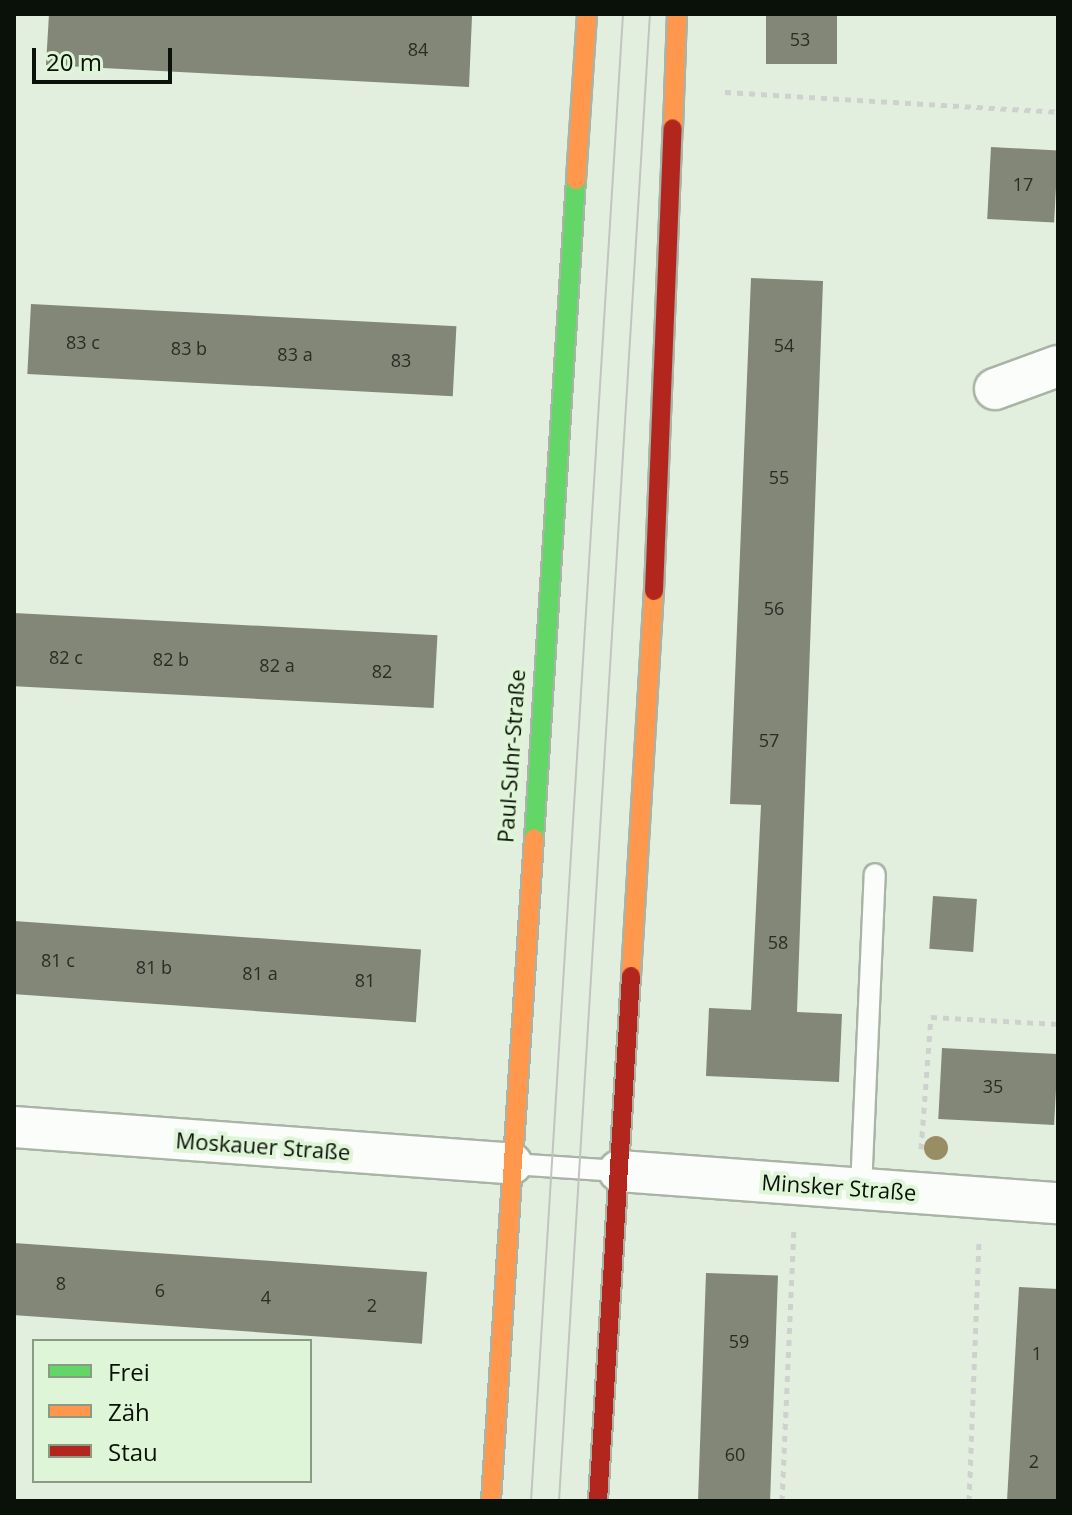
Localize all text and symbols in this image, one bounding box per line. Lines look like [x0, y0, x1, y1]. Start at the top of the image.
house number: 53 [790, 28, 810, 50]
scale bar [36, 32, 176, 82]
house number: 84 [408, 38, 428, 60]
text: 20 m [46, 45, 102, 78]
house number: 17 [1013, 173, 1033, 195]
house number: 83 c [66, 331, 100, 353]
house number: 54 [774, 334, 794, 356]
house number: 83 b [171, 337, 207, 359]
house number: 83 a [277, 343, 313, 365]
house number: 83 [391, 349, 411, 371]
house number: 55 [769, 466, 789, 488]
house number: 56 [764, 597, 784, 619]
house number: 82 c [49, 646, 83, 668]
house number: 82 b [153, 648, 189, 670]
house number: 82 a [259, 654, 295, 676]
house number: 82 [372, 660, 392, 682]
street label: Paul-Suhr-Straße [492, 668, 530, 844]
house number: 57 [759, 729, 779, 751]
house number: 58 [768, 931, 788, 953]
house number: 81 c [41, 949, 75, 971]
house number: 81 b [136, 956, 172, 978]
house number: 81 a [242, 962, 278, 984]
house number: 81 [355, 969, 375, 991]
house number: 35 [983, 1075, 1003, 1097]
street label: Moskauer Straße [175, 1127, 351, 1165]
street label: Minsker Straße [761, 1168, 917, 1206]
house number: 8 [56, 1272, 66, 1294]
house number: 6 [155, 1279, 165, 1301]
house number: 4 [261, 1286, 271, 1308]
house number: 2 [367, 1294, 377, 1316]
house number: 59 [729, 1330, 749, 1352]
legend [32, 1339, 312, 1483]
house number: 1 [1032, 1342, 1042, 1364]
text: Frei [108, 1355, 150, 1388]
text: Zäh [108, 1395, 150, 1428]
text: Stau [108, 1435, 158, 1468]
house number: 60 [725, 1443, 745, 1465]
house number: 2 [1029, 1450, 1039, 1472]

